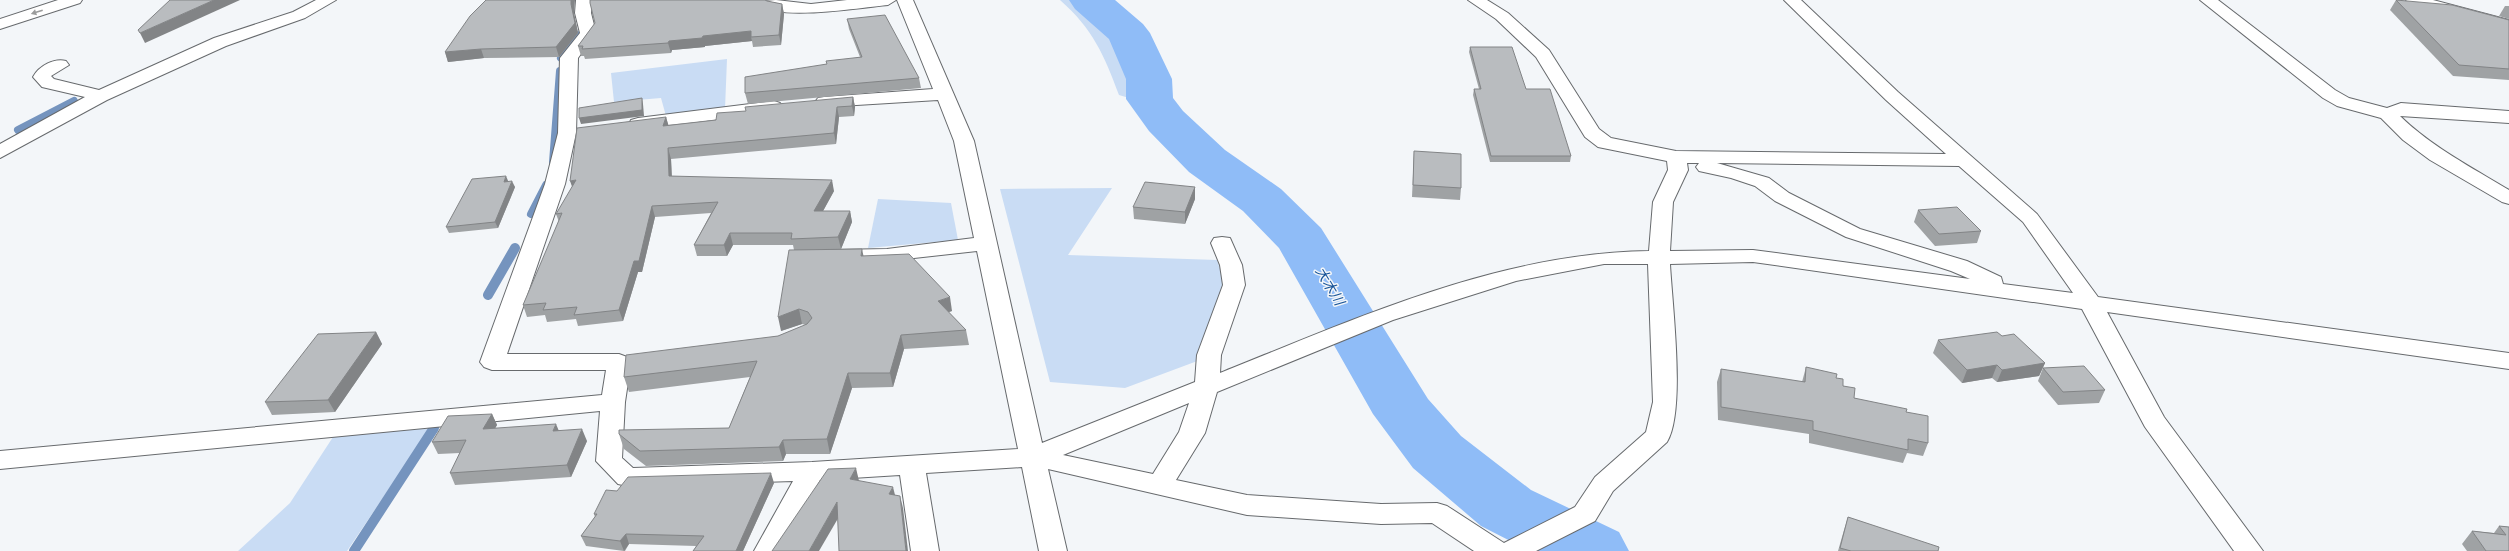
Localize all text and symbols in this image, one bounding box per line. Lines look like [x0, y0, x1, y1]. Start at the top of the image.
one-way arrow [31, 9, 43, 15]
water label: 大木川 [1312, 264, 1349, 310]

